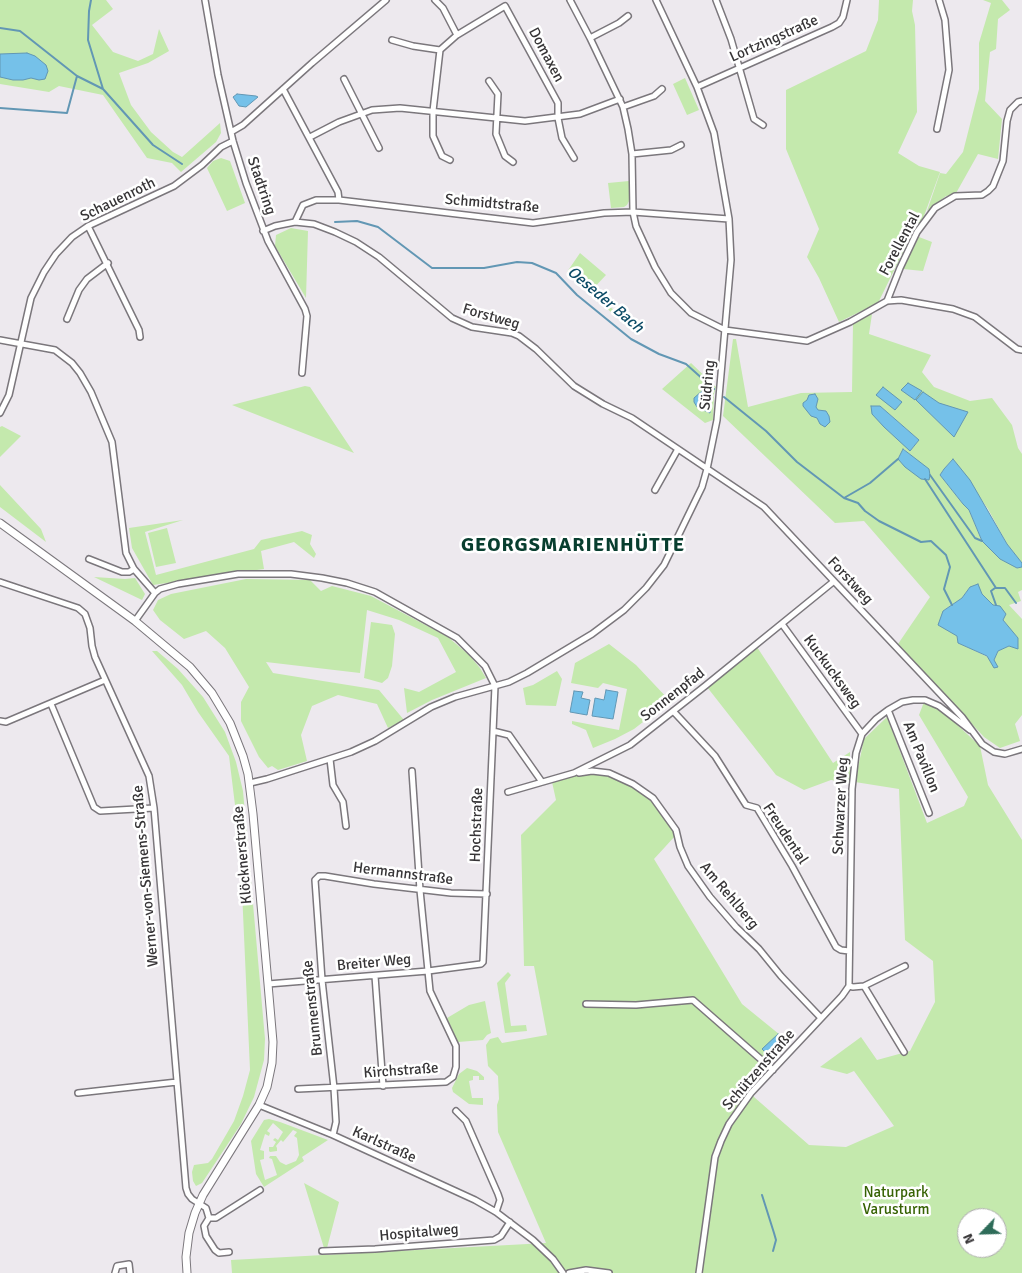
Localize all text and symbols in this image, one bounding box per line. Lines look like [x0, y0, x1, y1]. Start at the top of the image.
street label: Lortzingstraße [727, 11, 821, 67]
street label: Domaxen [524, 25, 568, 85]
street label: Stadtring [243, 155, 279, 217]
street label: Schauenroth [77, 174, 159, 226]
street label: Schmidtstraße [444, 191, 540, 217]
street label: Forellental [876, 209, 924, 279]
water label: Oeseder Bach [563, 263, 647, 337]
street label: Forstweg [460, 300, 522, 334]
street label: Südring [696, 359, 720, 411]
district label: GEORGSMARIENHÜTTE [459, 534, 687, 558]
street label: Forstweg [823, 553, 877, 609]
street label: Kuckucksweg [799, 632, 865, 712]
street label: Sonnenpfad [637, 664, 709, 726]
street label: Am Pavillon [899, 719, 943, 795]
street label: Schwarzer Weg [829, 757, 853, 855]
street label: Werner-von-Siemens-Straße [129, 784, 163, 968]
street label: Hochstraße [467, 787, 487, 863]
street label: Freudental [759, 800, 811, 868]
street label: Klöcknerstraße [230, 805, 256, 905]
street label: Hermannstraße [352, 859, 454, 889]
street label: Am Rehlberg [696, 859, 762, 933]
street label: Breiter Weg [336, 951, 412, 975]
street label: Brunnenstraße [299, 959, 327, 1057]
street label: Schützenstraße [719, 1026, 799, 1114]
street label: Kirchstraße [363, 1059, 439, 1083]
street label: Karlstraße [349, 1123, 419, 1167]
park label: Naturpark Varusturm [863, 1184, 929, 1219]
north arrow [957, 1208, 1007, 1258]
street label: Hospitalweg [379, 1221, 459, 1245]
text: N [959, 1231, 979, 1247]

